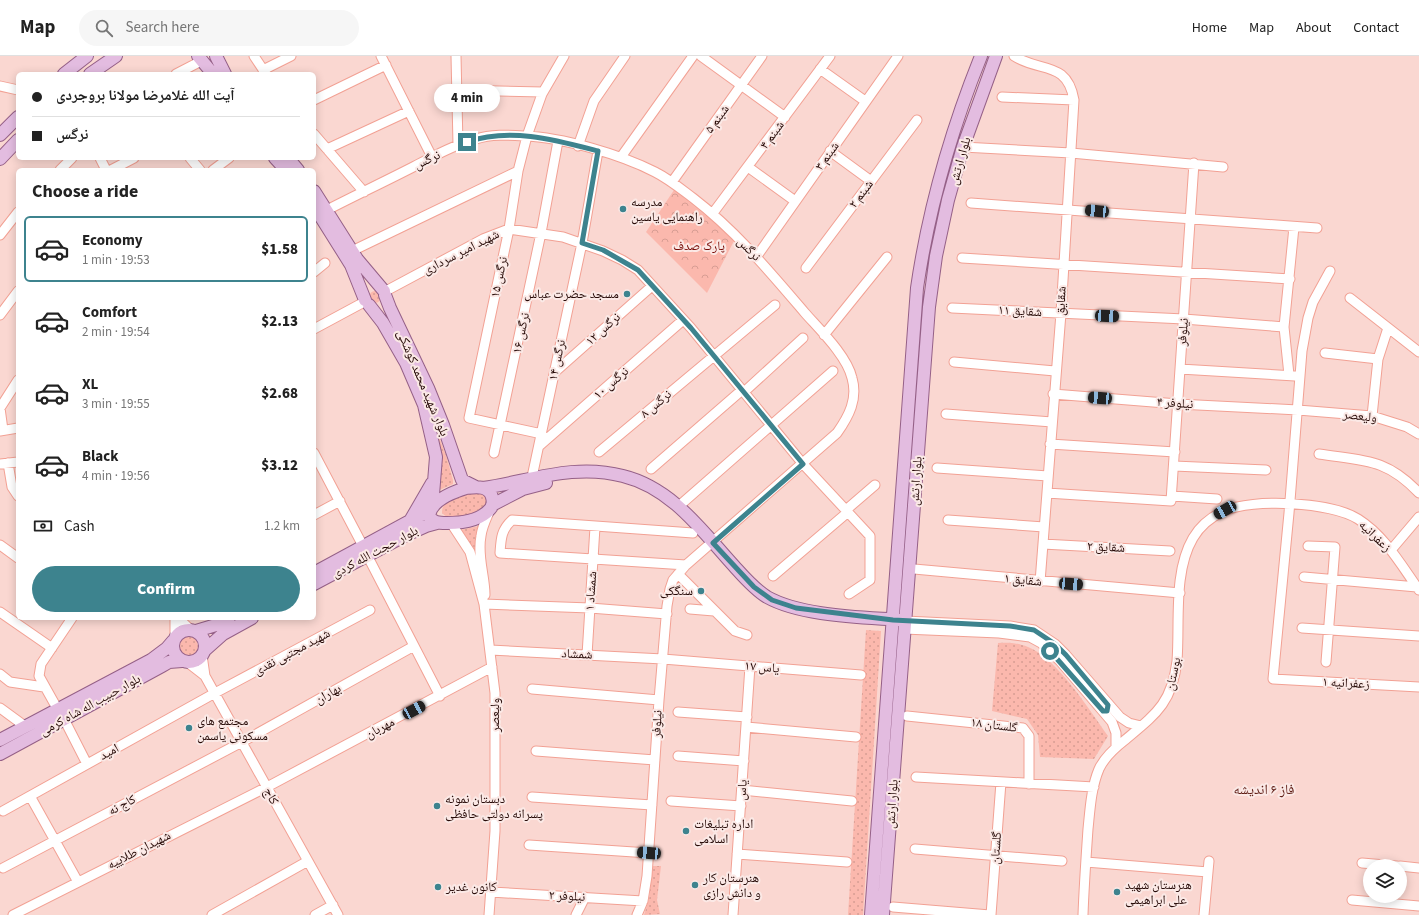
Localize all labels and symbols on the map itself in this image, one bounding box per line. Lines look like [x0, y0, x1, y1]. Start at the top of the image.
callout: 4 min [434, 84, 500, 112]
street label: شبنم ۵ [700, 101, 734, 137]
street label: شبنم ۴ [755, 117, 789, 153]
route end [458, 133, 476, 151]
street label: بلوار ارتش [945, 135, 975, 187]
street label: شبنم ۳ [811, 138, 843, 174]
street label: نرگس [411, 146, 443, 174]
street label: شبنم ۲ [844, 176, 878, 212]
place label: مدرسه راهنمایی یاسین [631, 193, 703, 226]
marker: مدرسه راهنمایی یاسین [618, 204, 628, 214]
car [1085, 204, 1109, 218]
street label: شهید امیر سرداری [420, 225, 502, 279]
street label: نرگس [733, 233, 765, 265]
park label: پارک صدف [673, 237, 725, 255]
street label: نرگس ۱۵ [486, 255, 512, 299]
place label: مسجد حضرت عباس [524, 285, 619, 303]
street label: شقایق [1051, 286, 1071, 316]
marker: مسجد حضرت عباس [622, 289, 632, 299]
street label: شقایق ۱۱ [998, 301, 1042, 321]
street label: نرگس ۱۲ [581, 308, 625, 350]
car [1095, 309, 1119, 323]
street label: نرگس ۱۶ [508, 311, 534, 355]
street label: نیلوفر [1173, 317, 1193, 348]
street label: بلوار شهید محمد کوشکی [392, 327, 454, 439]
street label: نرگس ۱۴ [544, 338, 570, 382]
street label: نرگس ۱۰ [589, 363, 633, 403]
street label: نرگس ۸ [636, 386, 676, 422]
car [1088, 391, 1112, 405]
street label: نیلوفر ۴ [1156, 393, 1194, 413]
street label: ولیعصر [1341, 405, 1378, 427]
street label: بلوار ارتش [905, 456, 927, 506]
car [1212, 499, 1238, 521]
street label: زعفرانیه [1355, 516, 1395, 556]
street label: بلوار حجت الله کردی [329, 522, 421, 582]
street label: شقایق ۲ [1086, 537, 1126, 557]
street label: شقایق ۱ [1003, 569, 1043, 591]
street label: شمشاد ۱ [581, 571, 601, 611]
car [1059, 577, 1083, 591]
place label: سنگکی [660, 582, 693, 600]
marker: سنگکی [696, 586, 706, 596]
street label: شهید مجتبی نقدی [251, 624, 333, 680]
route start [1041, 642, 1059, 660]
street label: شمشاد [561, 644, 593, 664]
street label: یاس ۱۷ [744, 656, 780, 678]
street label: بوستان [1161, 656, 1185, 692]
street label: بلوار حبیب اله شاه کرمی [36, 670, 144, 740]
street label: زعفرانیه ۱ [1322, 673, 1370, 693]
street label: بهاران [312, 679, 344, 709]
street label: ولیعصر [486, 698, 504, 733]
car [401, 699, 427, 721]
street label: نیلوفر [647, 709, 667, 740]
place label: مجتمع های مسکونی یاسمن [197, 712, 268, 745]
street label: مهربان [362, 713, 398, 743]
street label: گلستان ۱۸ [970, 713, 1019, 737]
marker: مجتمع های مسکونی یاسمن [184, 723, 194, 733]
street label: امید [96, 739, 122, 765]
street label: یاس [732, 779, 752, 801]
street label: بلوار ارتش [881, 779, 903, 829]
district label: فاز ۶ اندیشه [1234, 780, 1295, 800]
street label: کاج [259, 784, 283, 808]
street label: کاج نه [105, 790, 140, 820]
place label: دبستان نمونه پسرانه دولتی حافظی [445, 790, 543, 823]
marker: دبستان نمونه پسرانه دولتی حافظی [432, 801, 442, 811]
place label: اداره تبلیغات اسلامی [694, 815, 753, 848]
street label: شهیدان طلاییه [104, 826, 174, 874]
marker: اداره تبلیغات اسلامی [681, 826, 691, 836]
street label: گلستان [986, 830, 1006, 865]
car [637, 846, 661, 860]
place label: هنرستان کار و دانش رازی [702, 869, 761, 902]
place label: هنرستان شهید علی ابراهیمی [1125, 876, 1192, 909]
place label: کانون غدیر [445, 878, 498, 896]
marker: هنرستان کار و دانش رازی [690, 880, 700, 890]
marker: کانون غدیر [433, 882, 443, 892]
street label: نیلوفر ۲ [548, 886, 586, 906]
marker: هنرستان شهید علی ابراهیمی [1112, 887, 1122, 897]

